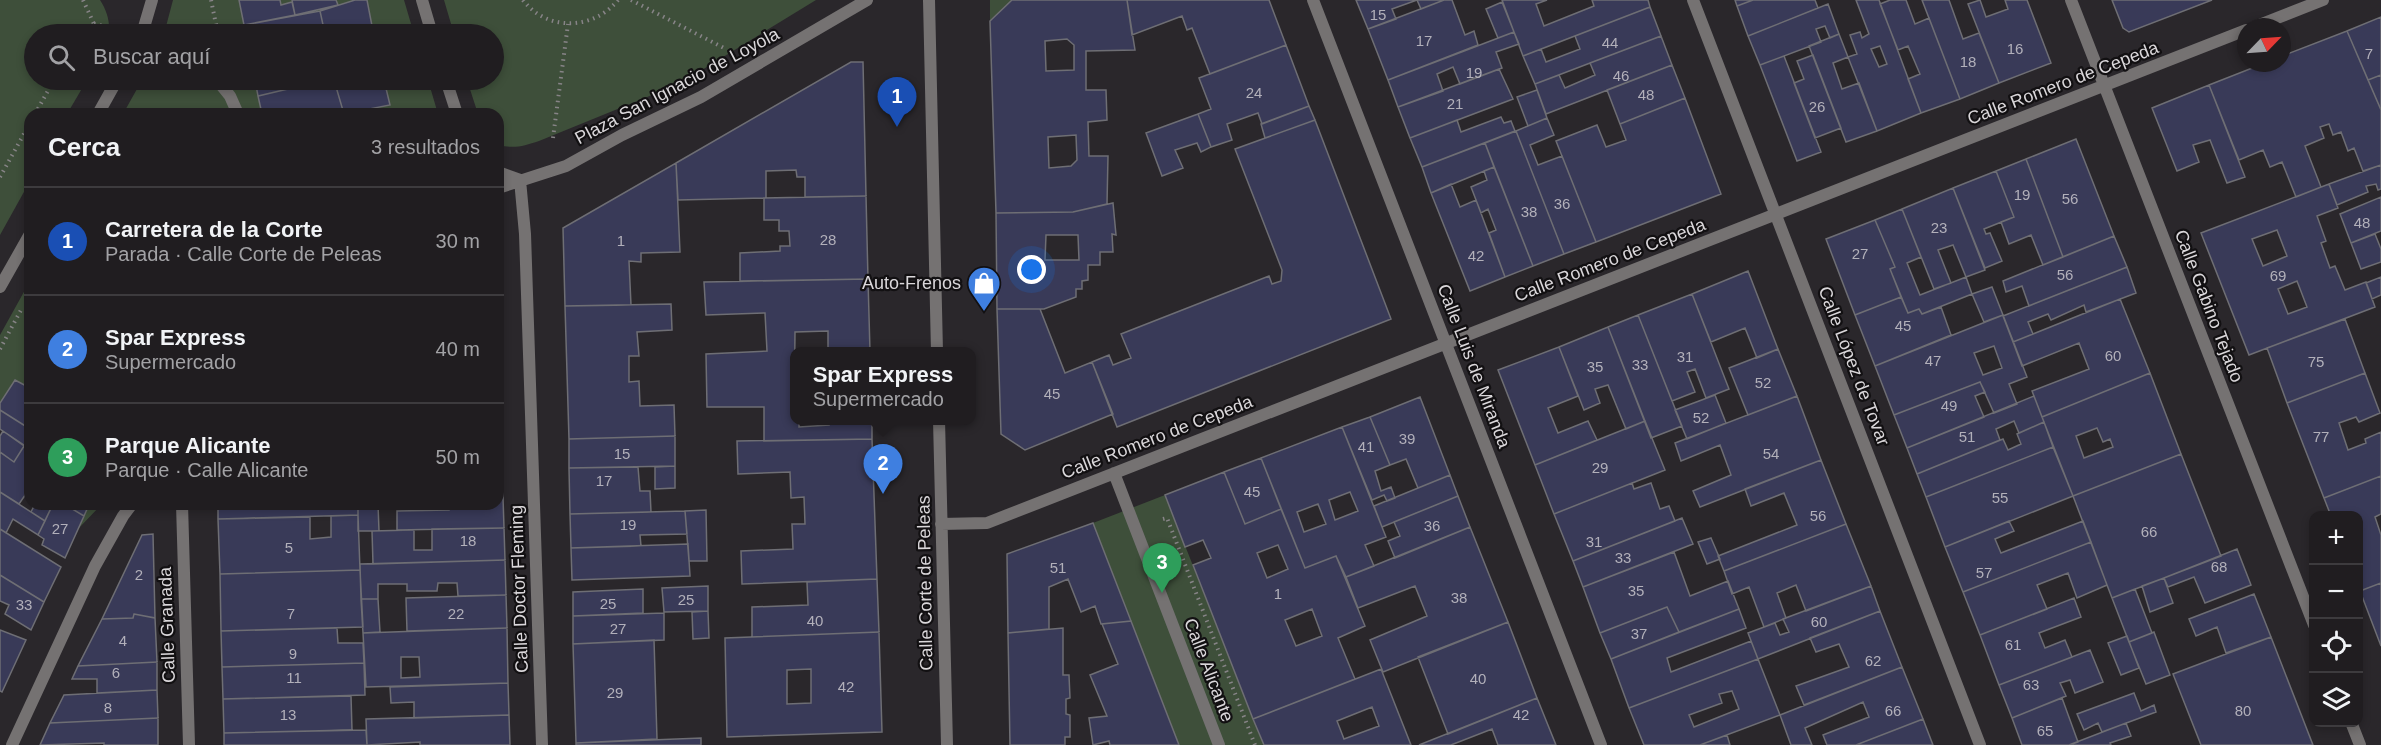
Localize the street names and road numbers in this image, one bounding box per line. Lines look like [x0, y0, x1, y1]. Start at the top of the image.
street label: Plaza San Ignacio de Loyola [572, 23, 783, 148]
street label: Calle Romero de Cepeda [1965, 37, 2162, 129]
street label: Calle Romero de Cepeda [1512, 214, 1709, 306]
street label: Calle Gabino Tejado [2171, 227, 2247, 385]
street label: Calle Luis de Miranda [1433, 281, 1515, 452]
street label: Calle López de Tovar [1814, 284, 1894, 448]
street label: Calle Romero de Cepeda [1059, 391, 1256, 483]
street label: Calle Corte de Peleas [913, 495, 937, 671]
street label: Calle Doctor Fleming [506, 505, 532, 673]
street label: Calle Granada [155, 566, 179, 683]
street label: Calle Alicante [1180, 615, 1238, 725]

